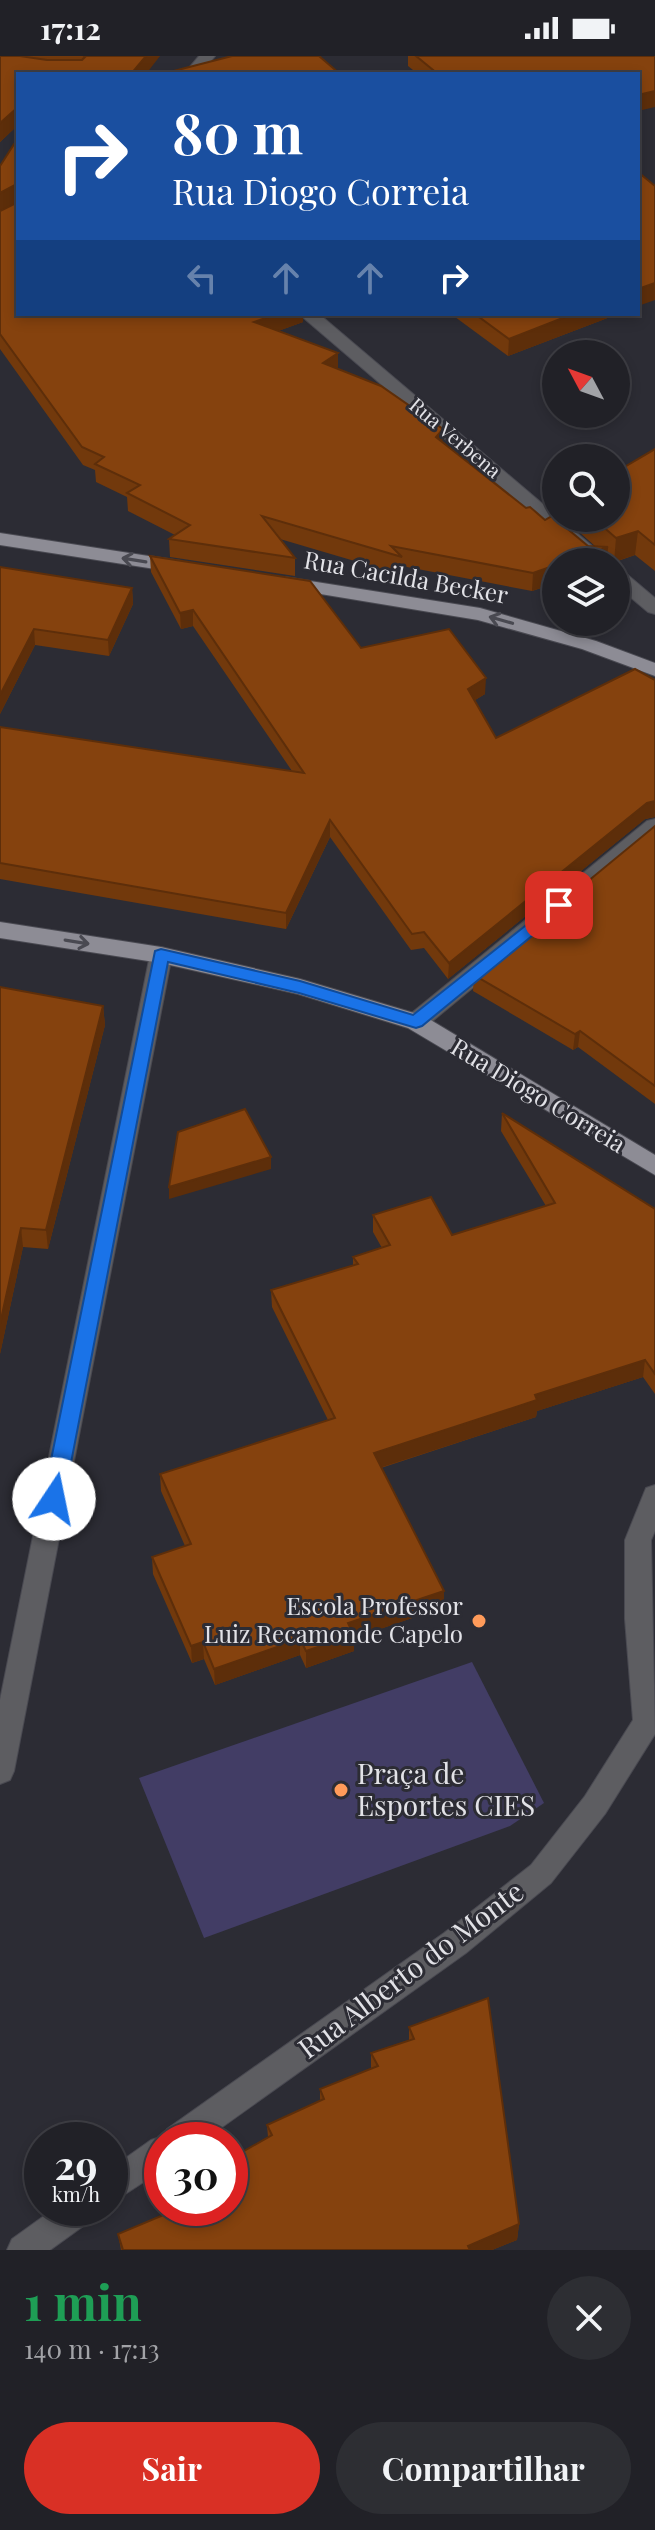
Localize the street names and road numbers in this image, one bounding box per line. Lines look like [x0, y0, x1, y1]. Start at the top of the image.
street label: Rua Verbena [404, 391, 508, 483]
street label: Rua Cacilda Becker [302, 542, 511, 610]
street label: Rua Diogo Correia [446, 1030, 632, 1159]
street label: Rua Alberto do Monte [290, 1872, 530, 2066]

